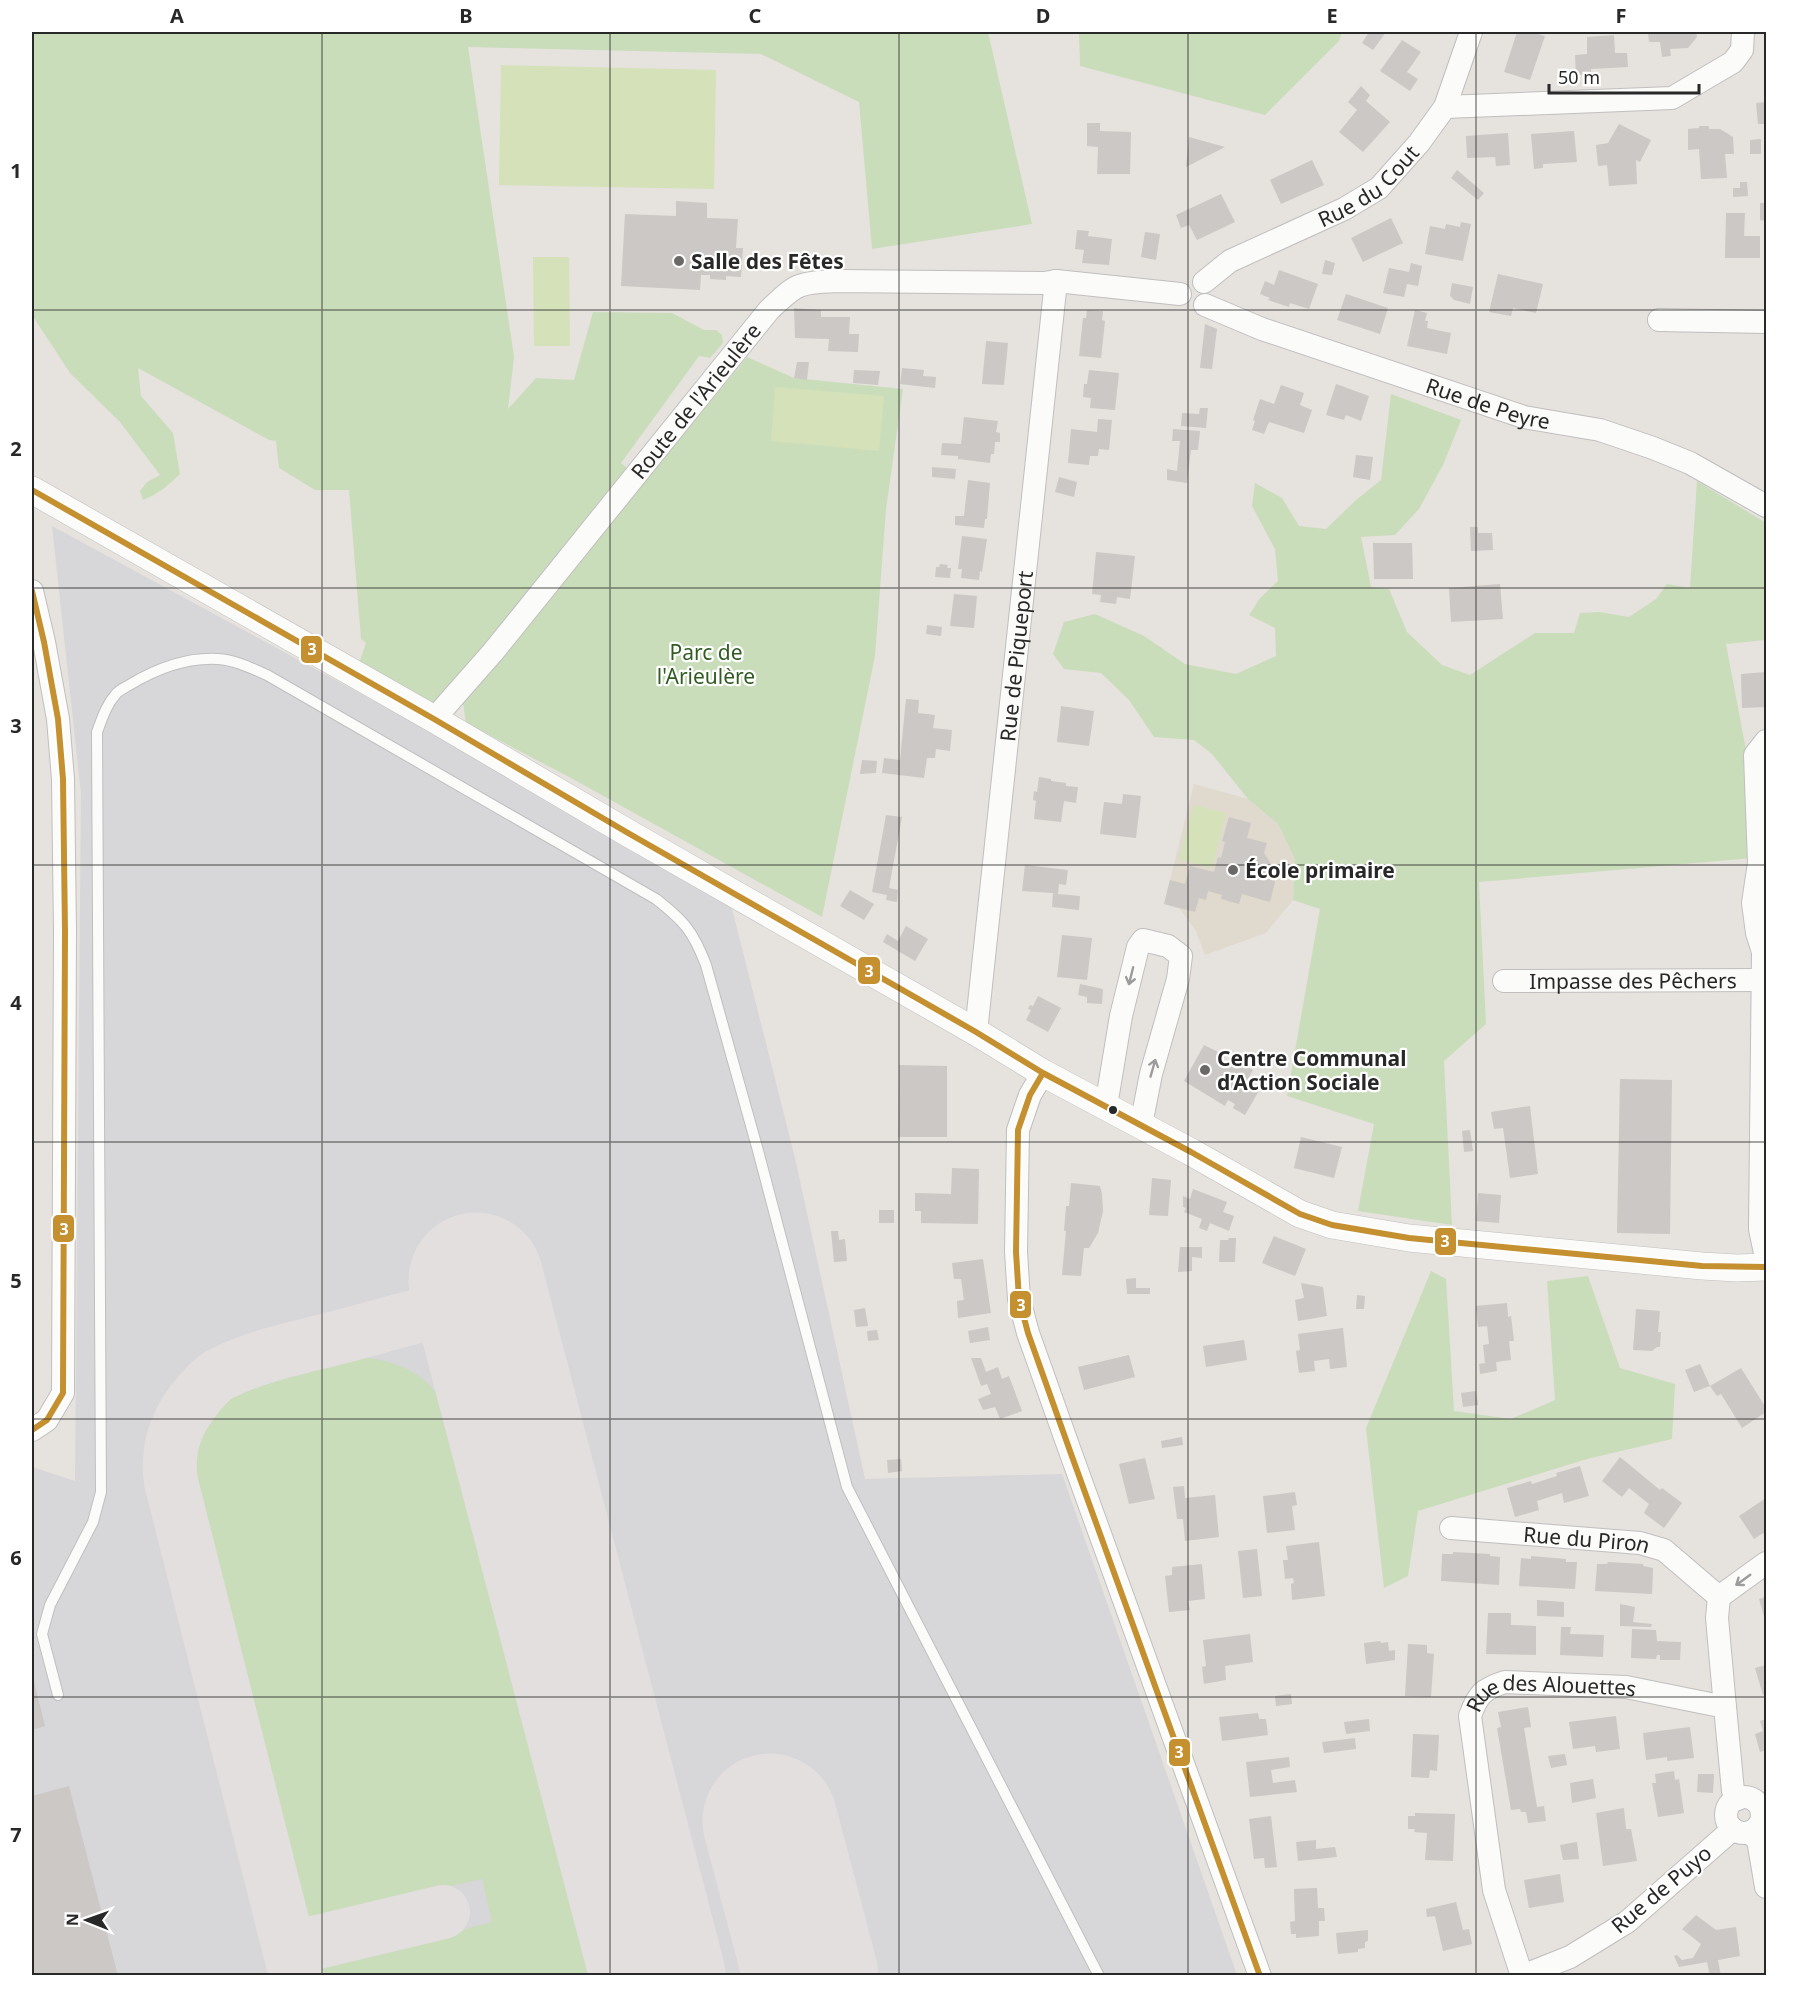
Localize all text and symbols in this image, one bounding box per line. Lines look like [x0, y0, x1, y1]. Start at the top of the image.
text: A [170, 2, 184, 29]
text: B [459, 2, 473, 29]
text: C [749, 2, 762, 29]
text: D [1036, 2, 1050, 29]
text: E [1326, 2, 1338, 29]
text: F [1616, 2, 1626, 29]
scale bar [1549, 57, 1699, 95]
text: 50 m [1558, 65, 1600, 89]
street label: Rue du Cout [1313, 139, 1425, 233]
text: 1 [10, 157, 22, 184]
place label: Salle des Fêtes [691, 247, 844, 275]
marker: Salle des Fêtes [672, 254, 686, 268]
street label: Route de l'Arieulère [624, 317, 767, 485]
street label: Rue de Peyre [1422, 371, 1552, 435]
text: 2 [10, 435, 22, 462]
street label: Rue de Piqueport [993, 569, 1039, 743]
line badge: 3 [300, 635, 323, 664]
text: 3 [307, 638, 317, 660]
park label: Parc de l'Arieulère [657, 638, 755, 690]
text: 3 [10, 712, 22, 739]
place label: École primaire [1245, 856, 1395, 884]
marker: École primaire [1226, 863, 1240, 877]
line badge: 3 [857, 956, 881, 985]
text: 3 [864, 960, 874, 982]
one-way arrow [1125, 966, 1136, 985]
street label: Impasse des Pêchers [1529, 966, 1737, 995]
text: 4 [10, 989, 22, 1016]
place label: Centre Communal d’Action Sociale [1217, 1044, 1406, 1096]
one-way arrow [1148, 1058, 1159, 1077]
marker: Centre Communal d’Action Sociale [1198, 1063, 1212, 1077]
unlabelled marker [1107, 1104, 1119, 1116]
line badge: 3 [52, 1214, 75, 1243]
text: 3 [59, 1218, 69, 1240]
line badge: 3 [1434, 1227, 1457, 1256]
text: 3 [1440, 1230, 1450, 1252]
text: 5 [10, 1267, 22, 1294]
line badge: 3 [1009, 1290, 1032, 1319]
text: 3 [1016, 1294, 1026, 1316]
street label: Rue du Piron [1522, 1520, 1653, 1559]
text: 6 [10, 1544, 22, 1571]
one-way arrow [1735, 1574, 1751, 1586]
street label: Rue des Alouettes [1459, 1668, 1639, 1716]
line badge: 3 [1168, 1738, 1191, 1767]
text: 3 [1174, 1741, 1184, 1763]
text: 7 [10, 1821, 22, 1848]
street label: Rue de Puyo [1605, 1839, 1717, 1939]
north arrow [57, 1890, 117, 1950]
text: N [61, 1913, 83, 1926]

